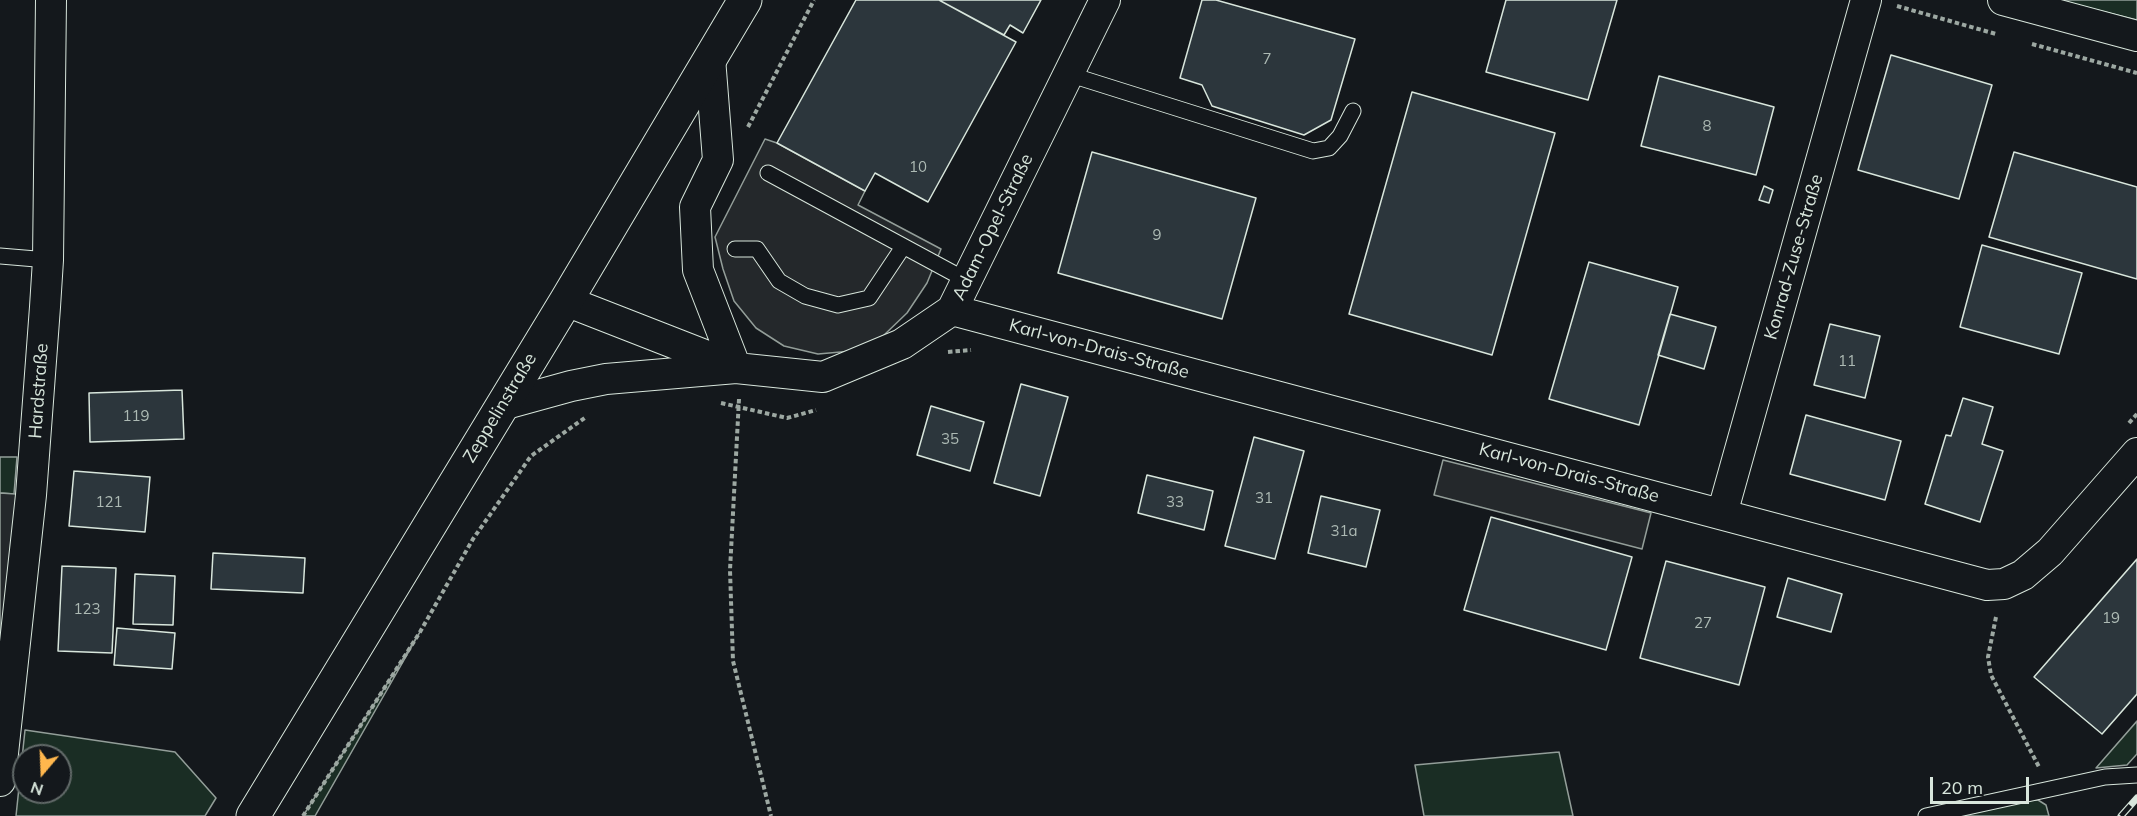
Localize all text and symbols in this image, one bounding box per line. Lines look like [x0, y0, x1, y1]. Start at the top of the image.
house number: 7 [1263, 50, 1271, 68]
house number: 8 [1703, 117, 1711, 135]
street label: Adam-Opel-Straße [948, 150, 1038, 304]
house number: 10 [909, 158, 927, 176]
street label: Konrad-Zuse-Straße [1760, 172, 1828, 342]
house number: 9 [1153, 226, 1161, 244]
street label: Karl-von-Drais-Straße [1007, 315, 1191, 383]
street label: Hardstraße [25, 343, 53, 439]
street label: Zeppelinstraße [459, 349, 541, 467]
house number: 11 [1838, 352, 1856, 370]
house number: 119 [123, 407, 149, 425]
house number: 35 [941, 430, 959, 448]
street label: Karl-von-Drais-Straße [1477, 439, 1661, 507]
house number: 31 [1255, 489, 1273, 507]
house number: 121 [96, 493, 122, 511]
house number: 33 [1166, 493, 1184, 511]
house number: 31a [1331, 522, 1357, 540]
house number: 123 [74, 600, 100, 618]
house number: 19 [2102, 609, 2120, 627]
house number: 27 [1694, 614, 1712, 632]
north arrow [12, 744, 72, 804]
scale bar [1933, 765, 2032, 803]
text: 20 m [1941, 776, 1983, 799]
text: N [28, 778, 46, 801]

